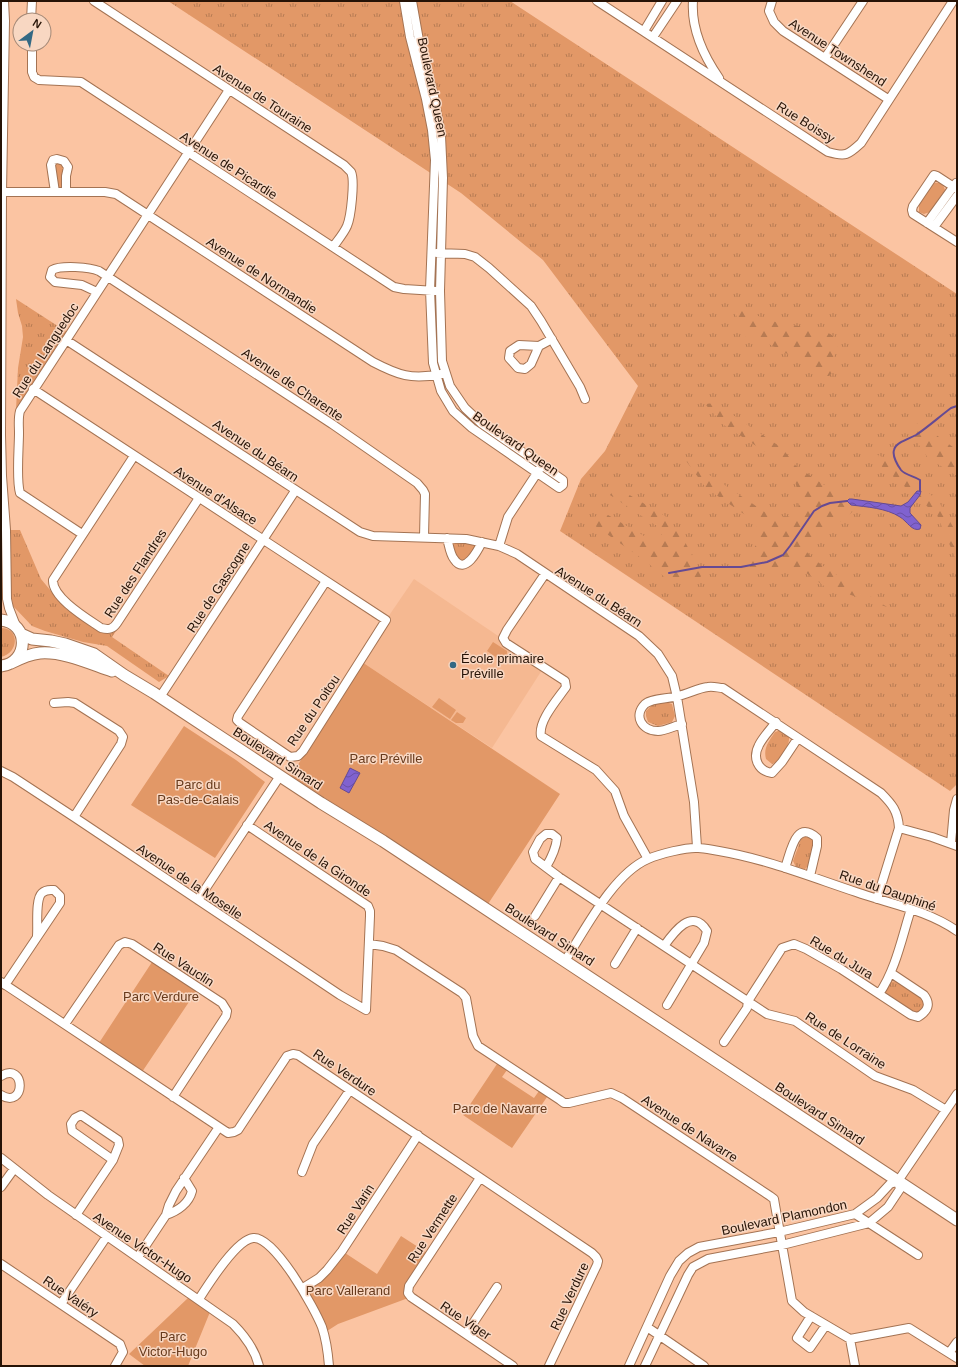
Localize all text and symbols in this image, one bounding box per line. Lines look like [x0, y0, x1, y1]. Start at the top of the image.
north arrow [12, 12, 52, 52]
street label: Avenue Townshend [786, 15, 889, 89]
text: N [31, 16, 44, 31]
street label: Boulevard Queen [415, 36, 450, 138]
street label: Avenue de Touraine [210, 61, 315, 136]
street label: Rue Boissy [774, 99, 838, 146]
street label: Avenue de Picardie [177, 128, 280, 202]
street label: Avenue de Normandie [203, 234, 320, 317]
street label: Rue du Languedoc [9, 300, 82, 400]
street label: Avenue de Charente [239, 345, 346, 424]
street label: Boulevard Queen [470, 408, 561, 479]
street label: Avenue du Béarn [210, 416, 301, 485]
street label: Avenue d'Alsace [171, 463, 260, 528]
street label: Rue des Flandres [101, 526, 170, 620]
street label: Rue de Gascogne [184, 539, 253, 635]
street label: Avenue du Béarn [553, 563, 645, 630]
place label: École primaire Préville [461, 651, 544, 681]
marker: École primaire Préville [448, 660, 458, 670]
street label: Rue du Poitou [284, 672, 343, 749]
street label: Boulevard Simard [230, 724, 325, 793]
park label: Parc Préville [350, 751, 422, 766]
park label: Parc du Pas-de-Calais [157, 777, 239, 807]
street label: Avenue de la Gironde [261, 817, 374, 900]
street label: Avenue de la Moselle [134, 841, 245, 922]
street label: Rue du Dauphiné [838, 867, 938, 914]
street label: Boulevard Simard [502, 900, 597, 969]
street label: Rue du Jura [808, 933, 877, 982]
street label: Rue Vauclin [151, 939, 217, 990]
park label: Parc Verdure [123, 989, 199, 1004]
street label: Rue de Lorraine [803, 1009, 889, 1072]
street label: Rue Verdure [310, 1046, 379, 1099]
street label: Boulevard Simard [772, 1079, 867, 1148]
street label: Avenue de Navarre [639, 1092, 741, 1165]
park label: Parc de Navarre [453, 1101, 547, 1116]
street label: Rue Varin [334, 1181, 377, 1237]
street label: Rue Vermette [404, 1191, 460, 1266]
street label: Boulevard Plamondon [720, 1197, 848, 1238]
street label: Avenue Victor-Hugo [90, 1209, 195, 1286]
street label: Rue Verdure [547, 1260, 592, 1332]
street label: Rue Valéry [40, 1272, 102, 1321]
park label: Parc Vallerand [306, 1283, 390, 1298]
street label: Rue Viger [438, 1298, 494, 1343]
park label: Parc Victor-Hugo [139, 1329, 207, 1359]

